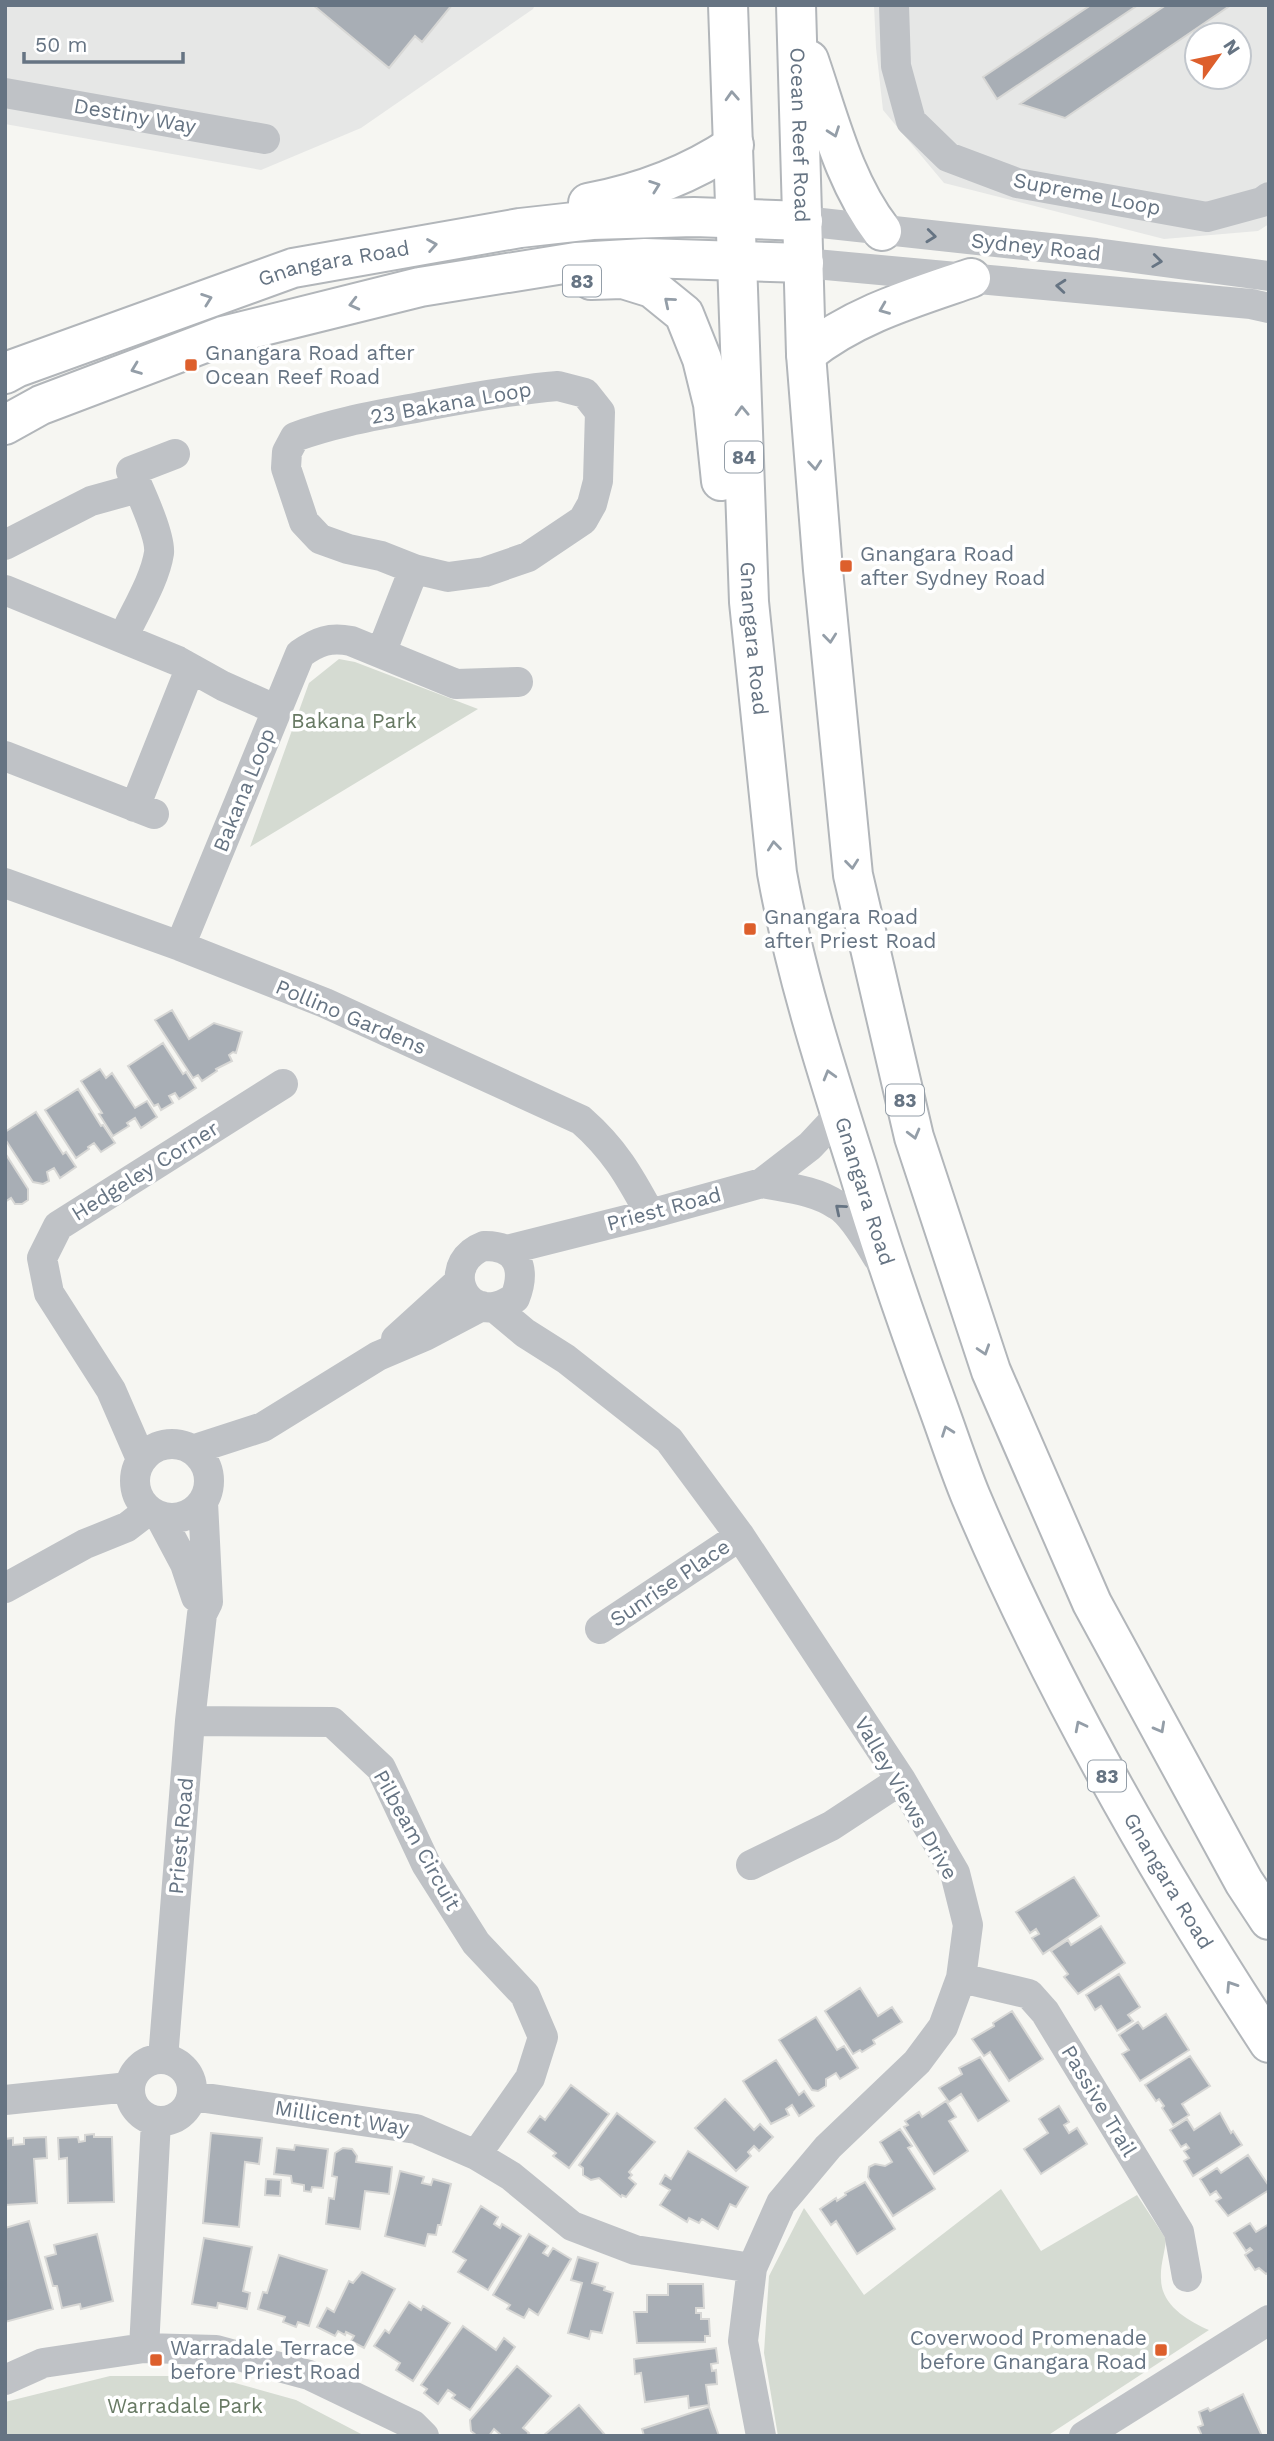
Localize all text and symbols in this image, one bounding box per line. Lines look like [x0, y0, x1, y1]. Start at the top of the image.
scale bar [24, 21, 184, 65]
north arrow [1183, 21, 1253, 91]
text: 50 m [35, 32, 87, 57]
text: N [1218, 35, 1245, 59]
street label: Ocean Reef Road [785, 47, 815, 223]
one-way arrow [724, 90, 739, 101]
street label: Destiny Way [72, 92, 198, 139]
one-way arrow [826, 126, 840, 138]
street label: Supreme Loop [1011, 167, 1163, 220]
one-way arrow [648, 180, 660, 194]
street label: Sydney Road [970, 227, 1102, 266]
one-way arrow [925, 228, 937, 243]
street label: Gnangara Road [255, 235, 411, 292]
one-way arrow [427, 238, 438, 253]
one-way arrow [1151, 254, 1163, 269]
road number: 83 [563, 266, 601, 296]
one-way arrow [1055, 279, 1066, 294]
one-way arrow [200, 293, 212, 307]
one-way arrow [348, 296, 360, 310]
one-way arrow [665, 297, 677, 310]
one-way arrow [879, 301, 891, 315]
place label: Gnangara Road after Ocean Reef Road [205, 340, 415, 389]
marker: Gnangara Road after Ocean Reef Road [183, 357, 199, 373]
one-way arrow [131, 361, 143, 375]
street label: 23 Bakana Loop [368, 376, 533, 429]
one-way arrow [735, 405, 750, 416]
road number: 84 [725, 442, 763, 472]
one-way arrow [807, 460, 822, 471]
place label: Gnangara Road after Sydney Road [860, 541, 1045, 590]
marker: Gnangara Road after Sydney Road [838, 558, 854, 574]
street label: Gnangara Road [736, 561, 774, 716]
one-way arrow [822, 633, 837, 644]
park label: Bakana Park [291, 708, 417, 733]
street label: Bakana Loop [207, 724, 280, 855]
one-way arrow [767, 840, 782, 852]
one-way arrow [845, 858, 860, 870]
place label: Gnangara Road after Priest Road [764, 904, 937, 953]
marker: Gnangara Road after Priest Road [742, 921, 758, 937]
street label: Pollino Gardens [272, 974, 430, 1060]
one-way arrow [823, 1070, 837, 1082]
road number: 83 [886, 1084, 924, 1116]
street label: Gnangara Road [830, 1114, 900, 1268]
street label: Hedgeley Corner [67, 1115, 223, 1226]
one-way arrow [905, 1128, 920, 1140]
street label: Priest Road [604, 1181, 724, 1236]
one-way arrow [835, 1205, 848, 1217]
one-way arrow [976, 1343, 990, 1356]
one-way arrow [941, 1425, 955, 1437]
street label: Sunrise Place [605, 1533, 734, 1632]
street label: Valley Views Drive [850, 1712, 963, 1884]
one-way arrow [1074, 1721, 1088, 1733]
one-way arrow [1152, 1721, 1165, 1733]
road number: 83 [1088, 1760, 1126, 1792]
street label: Pilbeam Circuit [369, 1765, 466, 1914]
street label: Priest Road [163, 1776, 198, 1896]
street label: Gnangara Road [1119, 1808, 1219, 1954]
one-way arrow [1227, 1980, 1240, 1993]
street label: Passive Trail [1056, 2041, 1143, 2161]
street label: Millicent Way [273, 2095, 411, 2140]
place label: Coverwood Promenade before Gnangara Road [910, 2325, 1147, 2374]
place label: Warradale Terrace before Priest Road [170, 2335, 361, 2384]
marker: Coverwood Promenade before Gnangara Road [1153, 2342, 1169, 2358]
marker: Warradale Terrace before Priest Road [148, 2352, 164, 2368]
park label: Warradale Park [107, 2393, 263, 2418]

